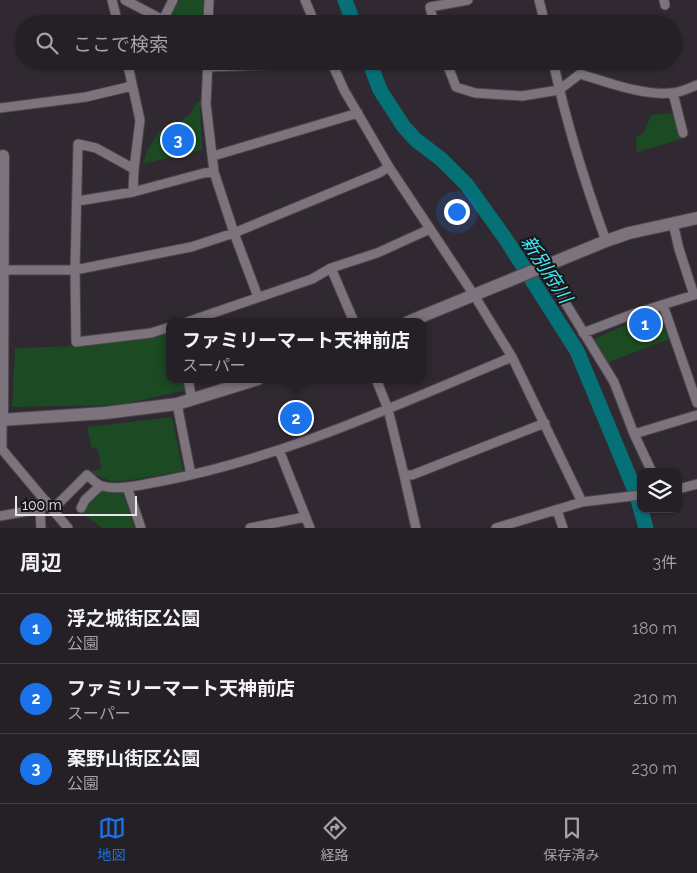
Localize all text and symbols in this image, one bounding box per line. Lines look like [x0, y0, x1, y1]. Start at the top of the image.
search box [15, 15, 682, 70]
icon: search [33, 29, 61, 57]
text: ここで検索 [73, 33, 168, 55]
pin: 3 [162, 121, 194, 159]
your location [444, 199, 470, 225]
water label: 新別府川 [517, 231, 578, 309]
pin: 1 [629, 305, 661, 343]
popup [166, 318, 426, 383]
text: ファミリーマート天神前店 [182, 329, 410, 351]
text: スーパー [182, 356, 246, 375]
pin: 2 [280, 399, 312, 437]
map controls [637, 468, 682, 513]
button: layers [637, 468, 682, 513]
scale bar [15, 493, 138, 516]
text: 100 m [22, 497, 62, 513]
text: 周辺 [20, 550, 62, 575]
text: 3件 [652, 553, 677, 572]
text: 浮之城街区公園 [67, 607, 200, 629]
text: 1 [32, 619, 40, 638]
text: 180 m [632, 619, 677, 638]
text: 公園 [67, 634, 99, 653]
text: ファミリーマート天神前店 [67, 677, 295, 699]
text: 2 [31, 689, 41, 708]
text: 210 m [633, 689, 677, 708]
text: スーパー [67, 704, 131, 723]
text: 案野山街区公園 [67, 747, 200, 769]
text: 3 [32, 759, 40, 778]
text: 230 m [632, 759, 677, 778]
text: 公園 [67, 774, 99, 793]
tab: 地図 [98, 814, 126, 864]
tab: 経路 [321, 814, 349, 864]
tab: 保存済み [544, 814, 600, 864]

